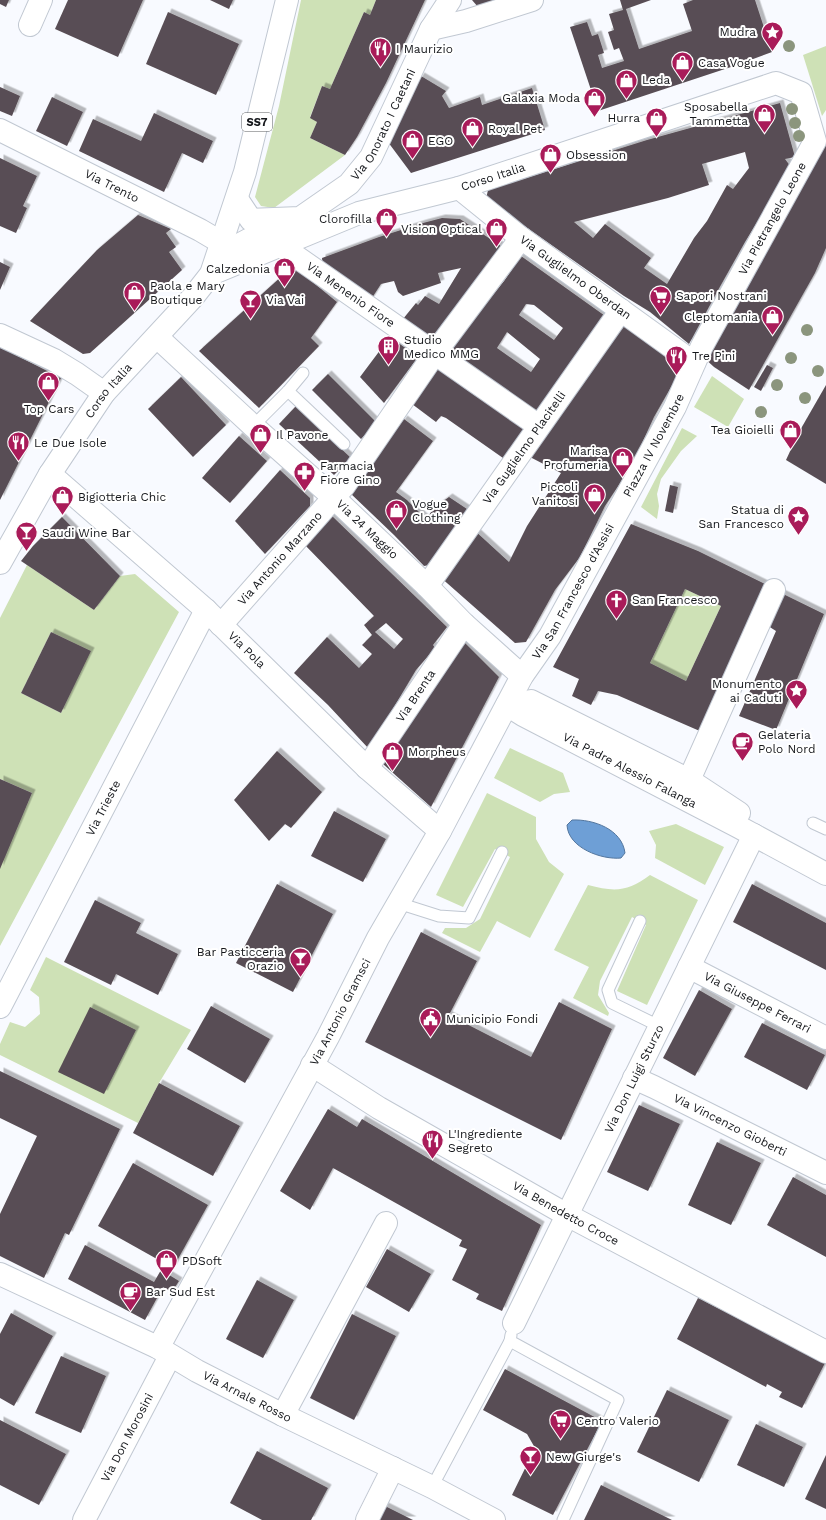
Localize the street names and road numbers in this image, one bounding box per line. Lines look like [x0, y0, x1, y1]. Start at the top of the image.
street label: Via Onorato I Caetani [348, 67, 418, 183]
road number: SS7 [242, 113, 272, 131]
street label: Corso Italia [459, 160, 527, 194]
street label: Via Pietrangelo Leone [736, 160, 809, 277]
street label: Via Trento [82, 166, 141, 205]
street label: Via Guglielmo Oberdan [517, 232, 634, 322]
street label: Via Menenio Fiore [304, 259, 398, 330]
street label: Corso Italia [82, 360, 135, 421]
street label: Via Guglielmo Placitelli [480, 389, 569, 507]
street label: Piazza IV Novembre [620, 391, 687, 500]
street label: Via 24 Maggio [333, 497, 401, 562]
street label: Via Antonio Marzano [235, 509, 325, 608]
street label: Via San Francesco d'Assisi [529, 521, 617, 662]
street label: Via Pola [225, 629, 268, 671]
street label: Via Brenta [393, 667, 438, 725]
street label: Via Padre Alessio Falanga [560, 730, 699, 811]
street label: Via Trieste [83, 778, 123, 838]
street label: Via Antonio Gramsci [307, 956, 374, 1068]
street label: Via Giuseppe Ferrari [702, 969, 813, 1036]
street label: Via Don Luigi Sturzo [602, 1022, 667, 1135]
street label: Via Vincenzo Gioberti [671, 1091, 789, 1159]
street label: Via Benedetto Croce [510, 1178, 621, 1248]
street label: Via Arnale Rosso [200, 1368, 294, 1425]
street label: Via Don Morosini [98, 1391, 156, 1484]

